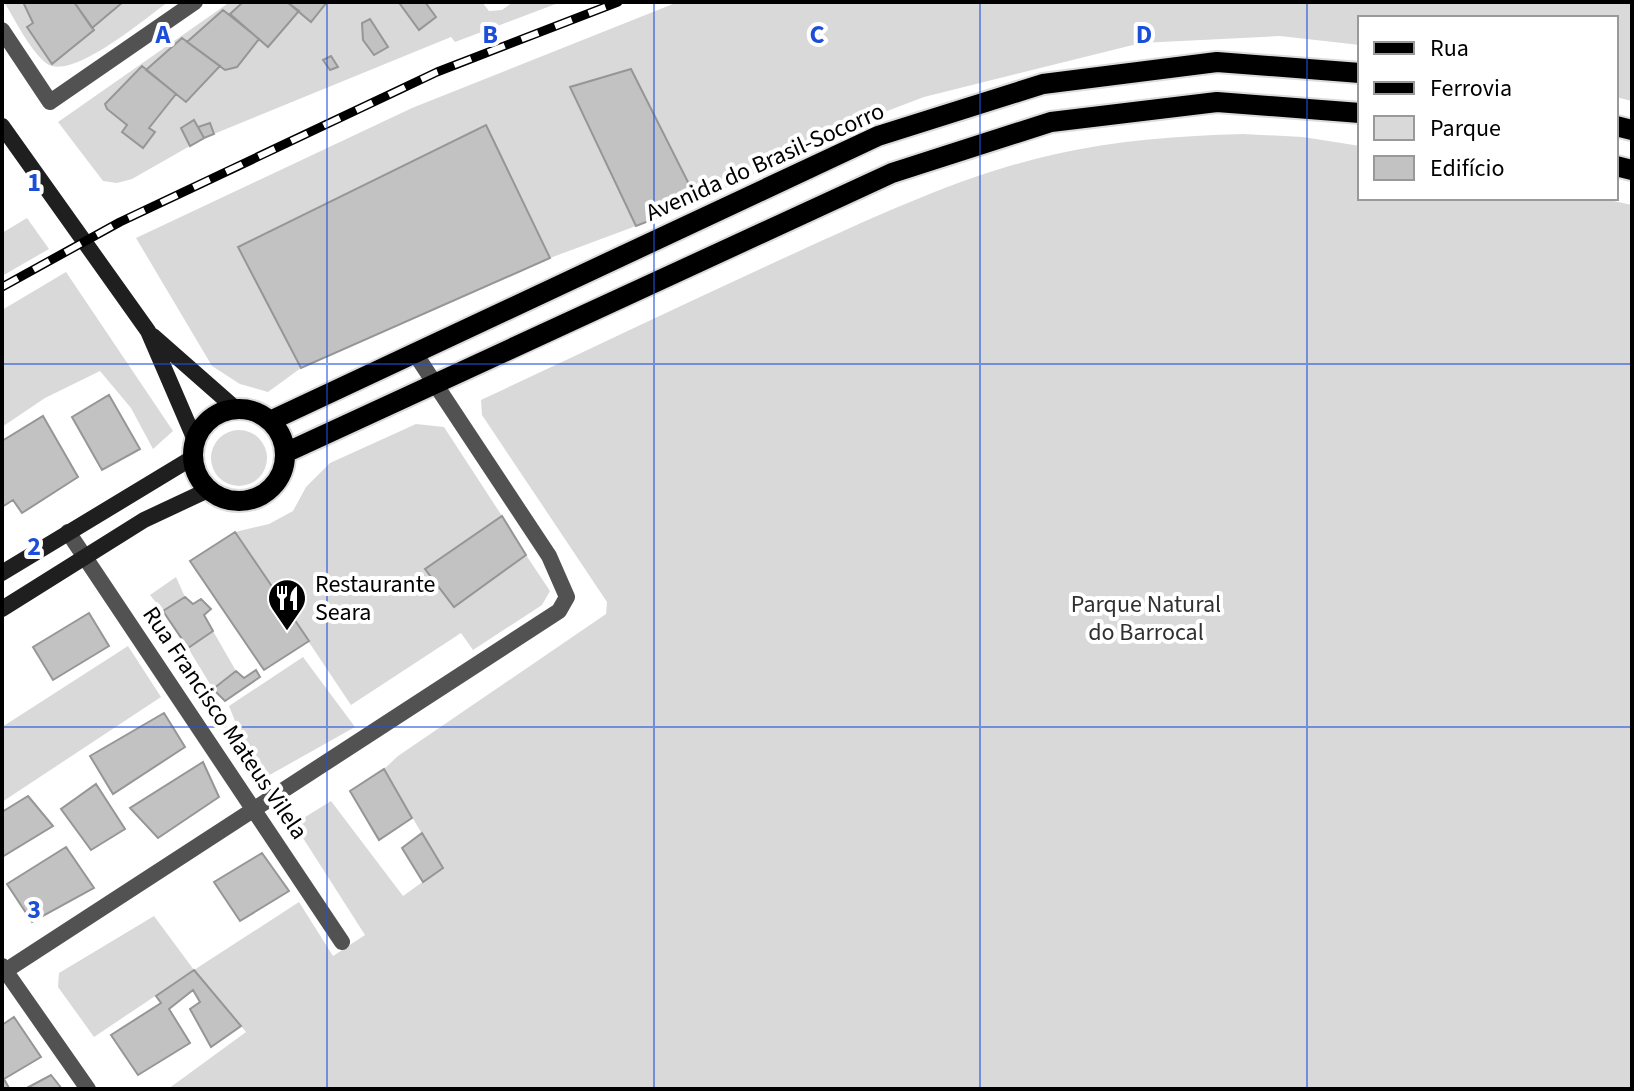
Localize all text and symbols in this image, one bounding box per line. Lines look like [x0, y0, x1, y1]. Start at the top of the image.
text: A [155, 16, 172, 53]
text: B [482, 16, 498, 53]
text: C [809, 16, 825, 53]
text: D [1136, 16, 1152, 53]
legend [1358, 16, 1618, 200]
text: Rua [1430, 31, 1469, 66]
text: Ferrovia [1430, 71, 1512, 106]
street label: Avenida do Brasil-Socorro [640, 94, 890, 230]
text: Parque [1430, 111, 1501, 146]
text: Edifício [1430, 151, 1504, 186]
text: 1 [27, 164, 41, 201]
text: 2 [27, 528, 41, 565]
place label: Restaurante Seara [315, 567, 435, 630]
restaurant icon: Restaurante Seara [266, 577, 308, 632]
park label: Parque Natural do Barrocal [1071, 587, 1221, 650]
street label: Rua Francisco Mateus Vilela [134, 599, 316, 847]
text: 3 [27, 891, 41, 928]

